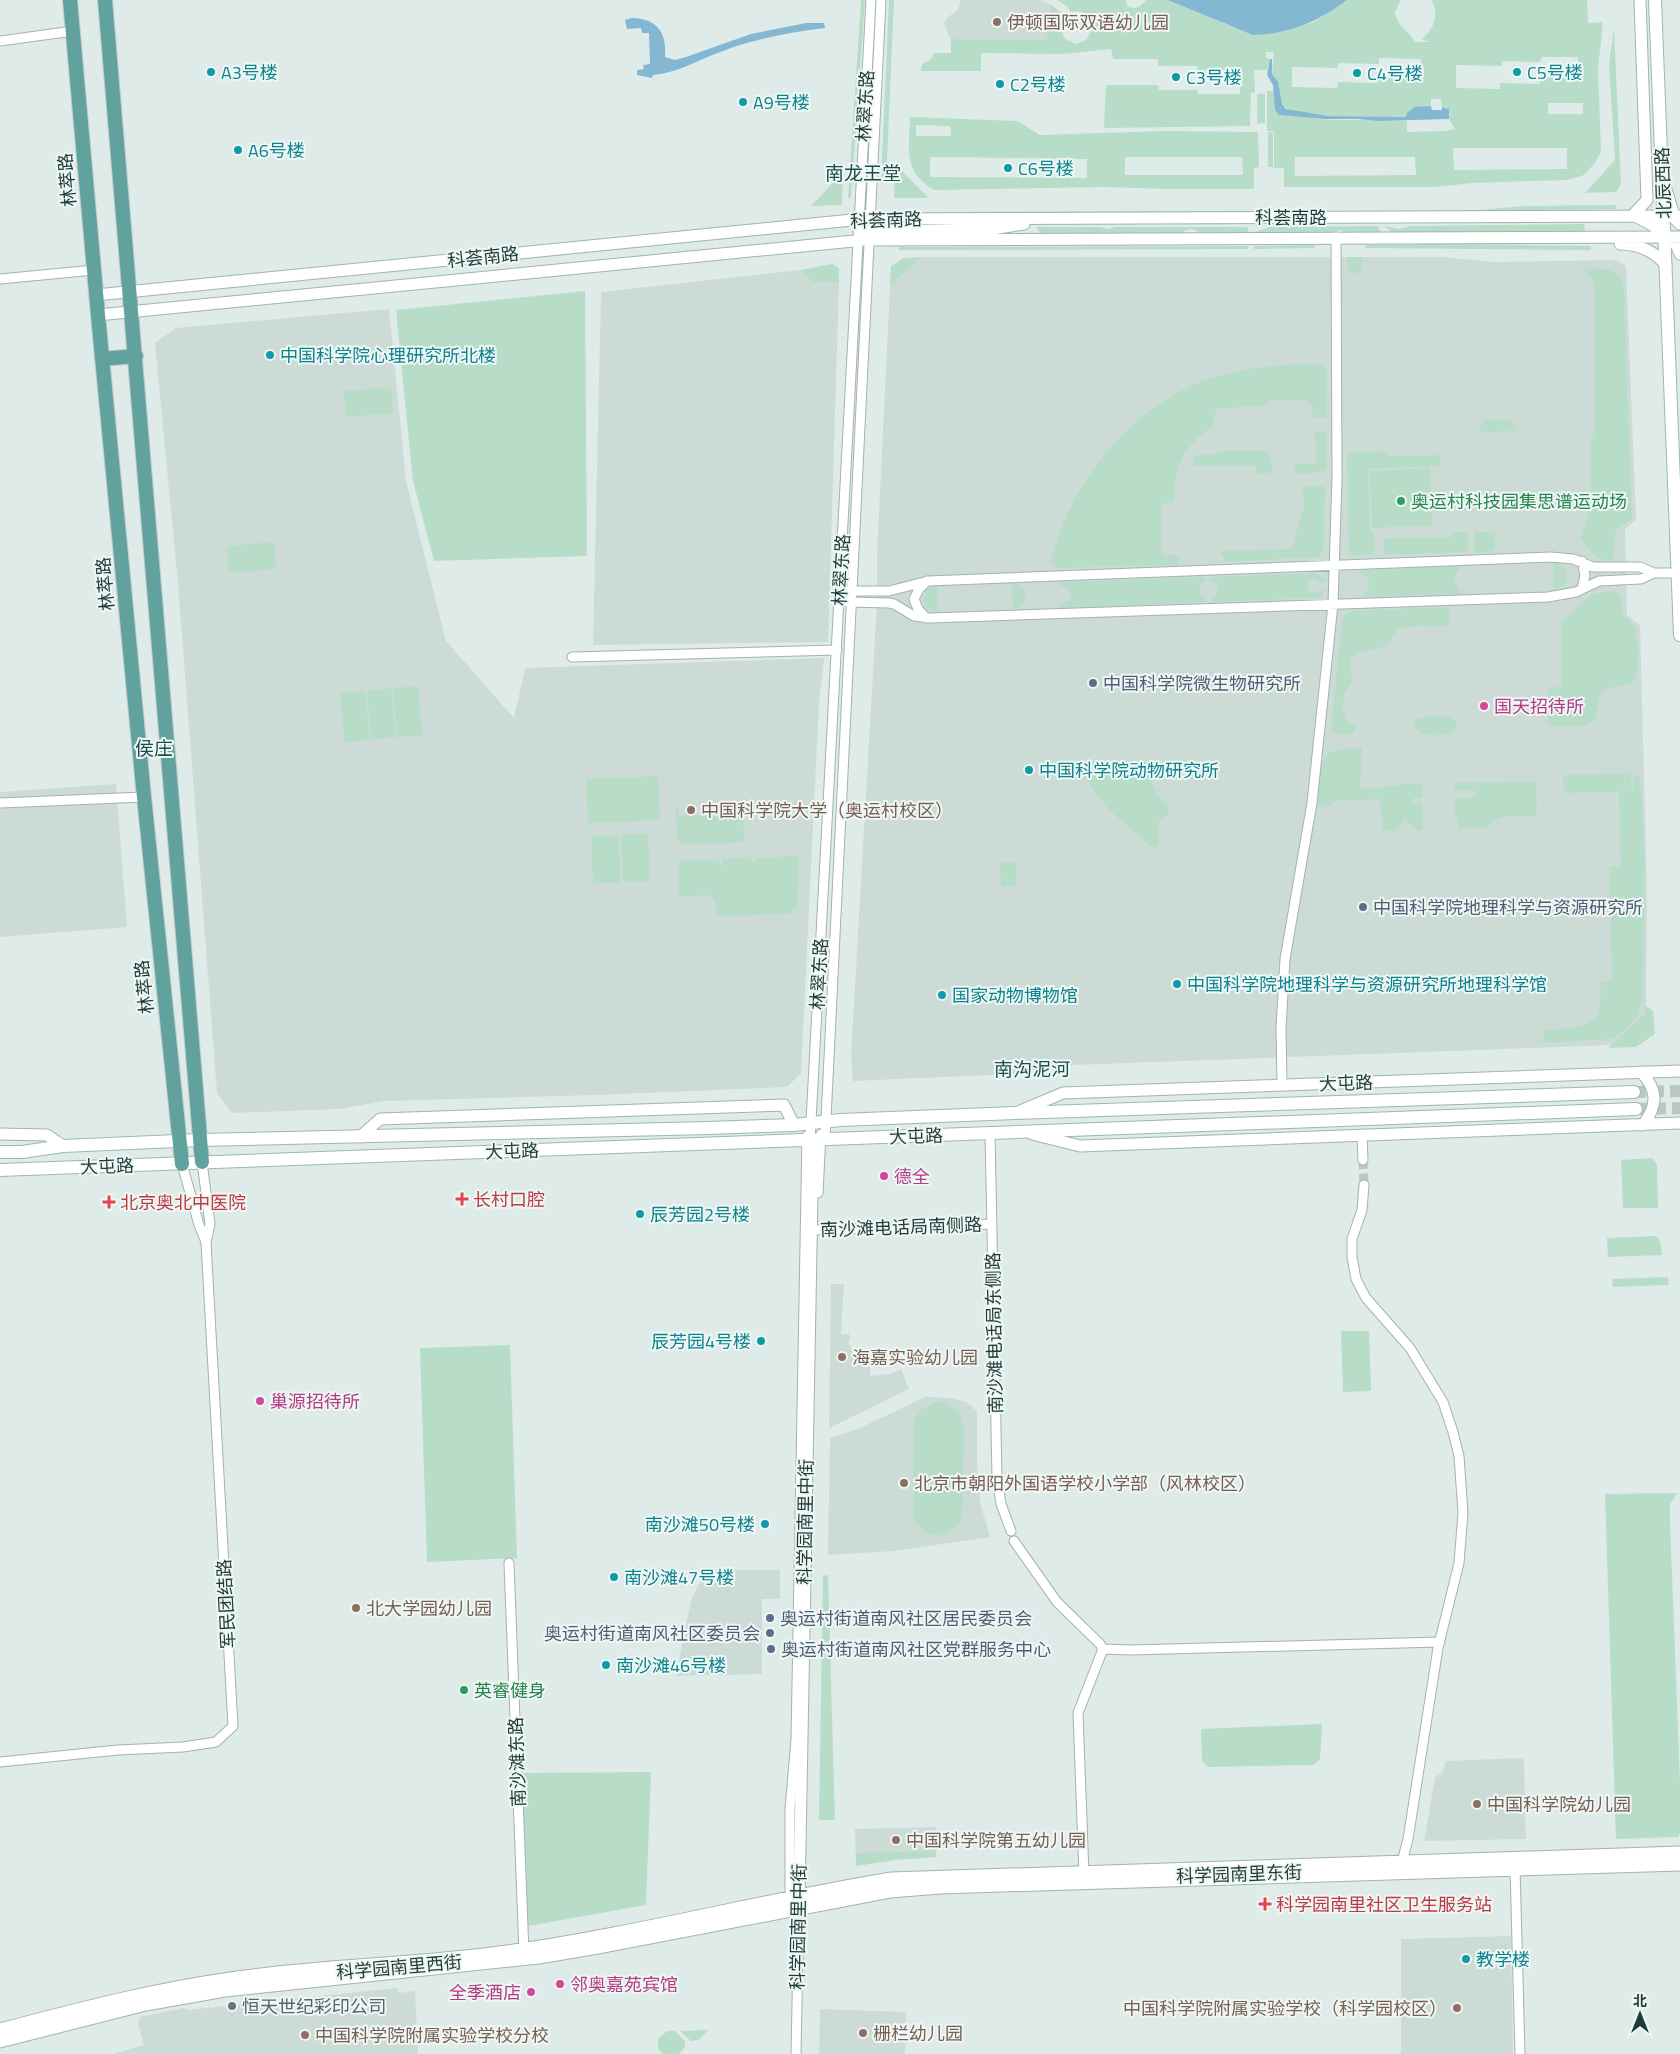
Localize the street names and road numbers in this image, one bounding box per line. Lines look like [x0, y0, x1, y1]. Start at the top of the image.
street label: 林翠东路 [850, 69, 880, 143]
street label: 北辰西路 [1648, 147, 1678, 219]
street label: 林萃路 [51, 152, 83, 208]
street label: 科荟南路 [1255, 204, 1327, 231]
street label: 科荟南路 [850, 205, 922, 235]
street label: 科荟南路 [446, 240, 520, 274]
street label: 林翠东路 [826, 533, 856, 607]
street label: 林萃路 [89, 556, 121, 612]
street label: 林翠东路 [804, 937, 834, 1011]
street label: 林萃路 [128, 959, 160, 1015]
street label: 大屯路 [1319, 1069, 1373, 1097]
street label: 大屯路 [889, 1122, 943, 1150]
street label: 大屯路 [485, 1137, 539, 1165]
street label: 大屯路 [80, 1152, 134, 1180]
street label: 南沙滩电话局南侧路 [820, 1211, 982, 1243]
street label: 南沙滩电话局东侧路 [979, 1252, 1009, 1414]
street label: 科学园南里中街 [790, 1459, 820, 1585]
street label: 军民团结路 [210, 1558, 242, 1650]
street label: 南沙滩东路 [502, 1717, 532, 1807]
street label: 科学园南里东街 [1176, 1858, 1302, 1890]
street label: 科学园南里中街 [783, 1864, 813, 1990]
street label: 科学园南里西街 [335, 1948, 463, 1986]

